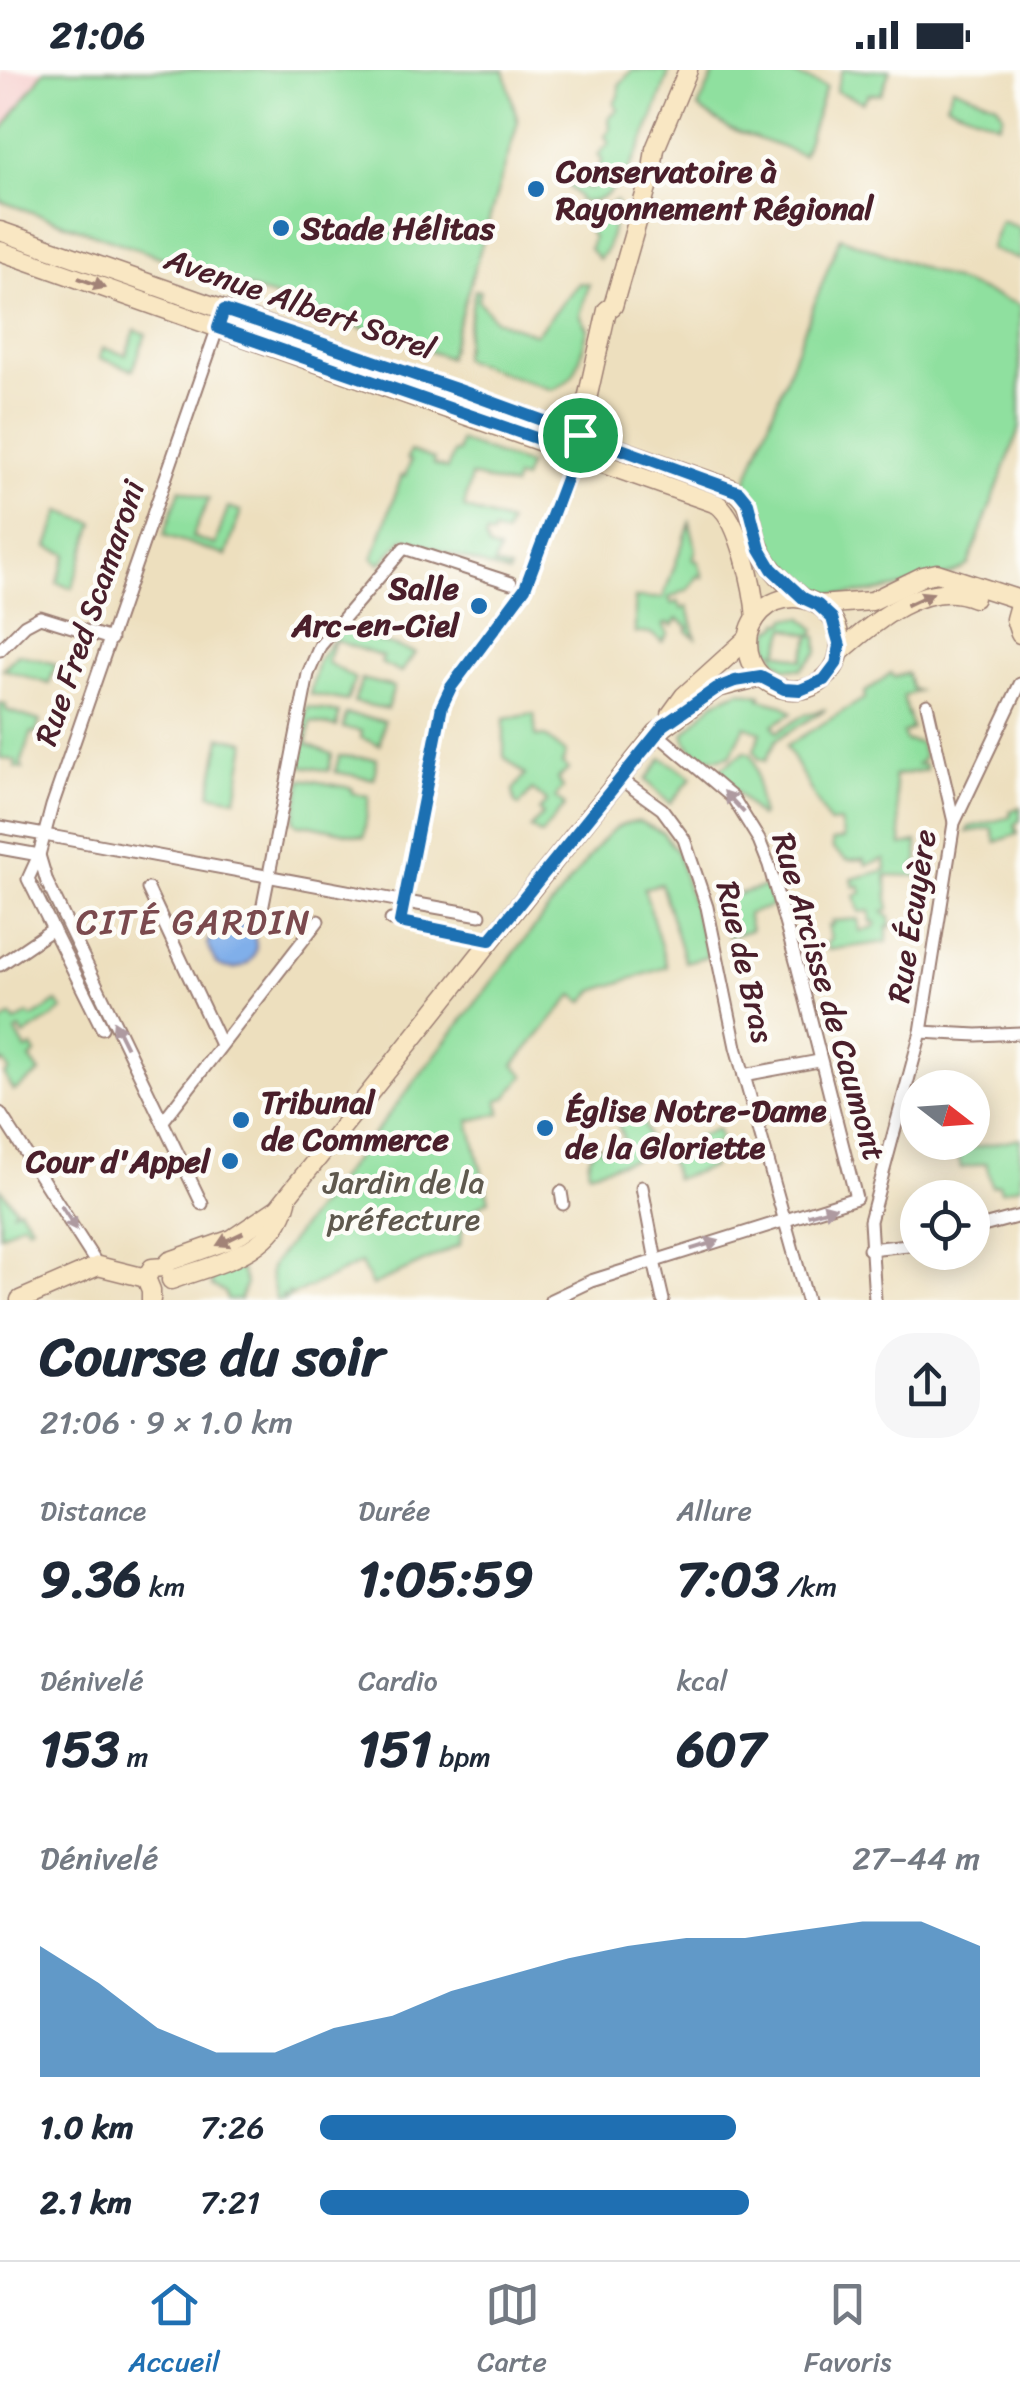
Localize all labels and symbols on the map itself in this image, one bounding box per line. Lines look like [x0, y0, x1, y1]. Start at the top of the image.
place label: Conservatoire à Rayonnement Régional [555, 143, 875, 237]
marker: Conservatoire à Rayonnement Régional [525, 178, 547, 200]
place label: Stade Hélitas [300, 200, 496, 257]
marker: Stade Hélitas [270, 217, 292, 239]
street label: Avenue Albert Sorel [156, 231, 444, 377]
one-way arrow [77, 277, 107, 292]
pin [538, 393, 623, 478]
street label: Rue Fred Scamaroni [18, 471, 162, 753]
place label: Salle Arc-en-Ciel [290, 560, 461, 654]
one-way arrow [906, 591, 935, 608]
marker: Salle Arc-en-Ciel [468, 595, 490, 617]
one-way arrow [723, 790, 746, 814]
street label: Rue Écuyère [870, 825, 954, 1007]
street label: Rue Arcisse de Caumont [755, 826, 903, 1168]
street label: Rue de Bras [699, 875, 791, 1049]
district label: CITÉ GARDIN [76, 891, 312, 953]
one-way arrow [111, 1019, 128, 1048]
north arrow [900, 1070, 990, 1160]
place label: Tribunal de Commerce [261, 1074, 450, 1168]
place label: Église Notre-Dame de la Gloriette [565, 1082, 827, 1176]
marker: Tribunal de Commerce [230, 1109, 252, 1131]
marker: Église Notre-Dame de la Gloriette [534, 1117, 556, 1139]
place label: Cour d'Appel [25, 1133, 212, 1190]
marker: Cour d'Appel [219, 1150, 241, 1172]
park label: Jardin de la préfecture [322, 1154, 485, 1248]
one-way arrow [807, 1202, 838, 1218]
one-way arrow [60, 1205, 78, 1232]
one-way arrow [215, 1230, 244, 1247]
one-way arrow [691, 1237, 721, 1252]

